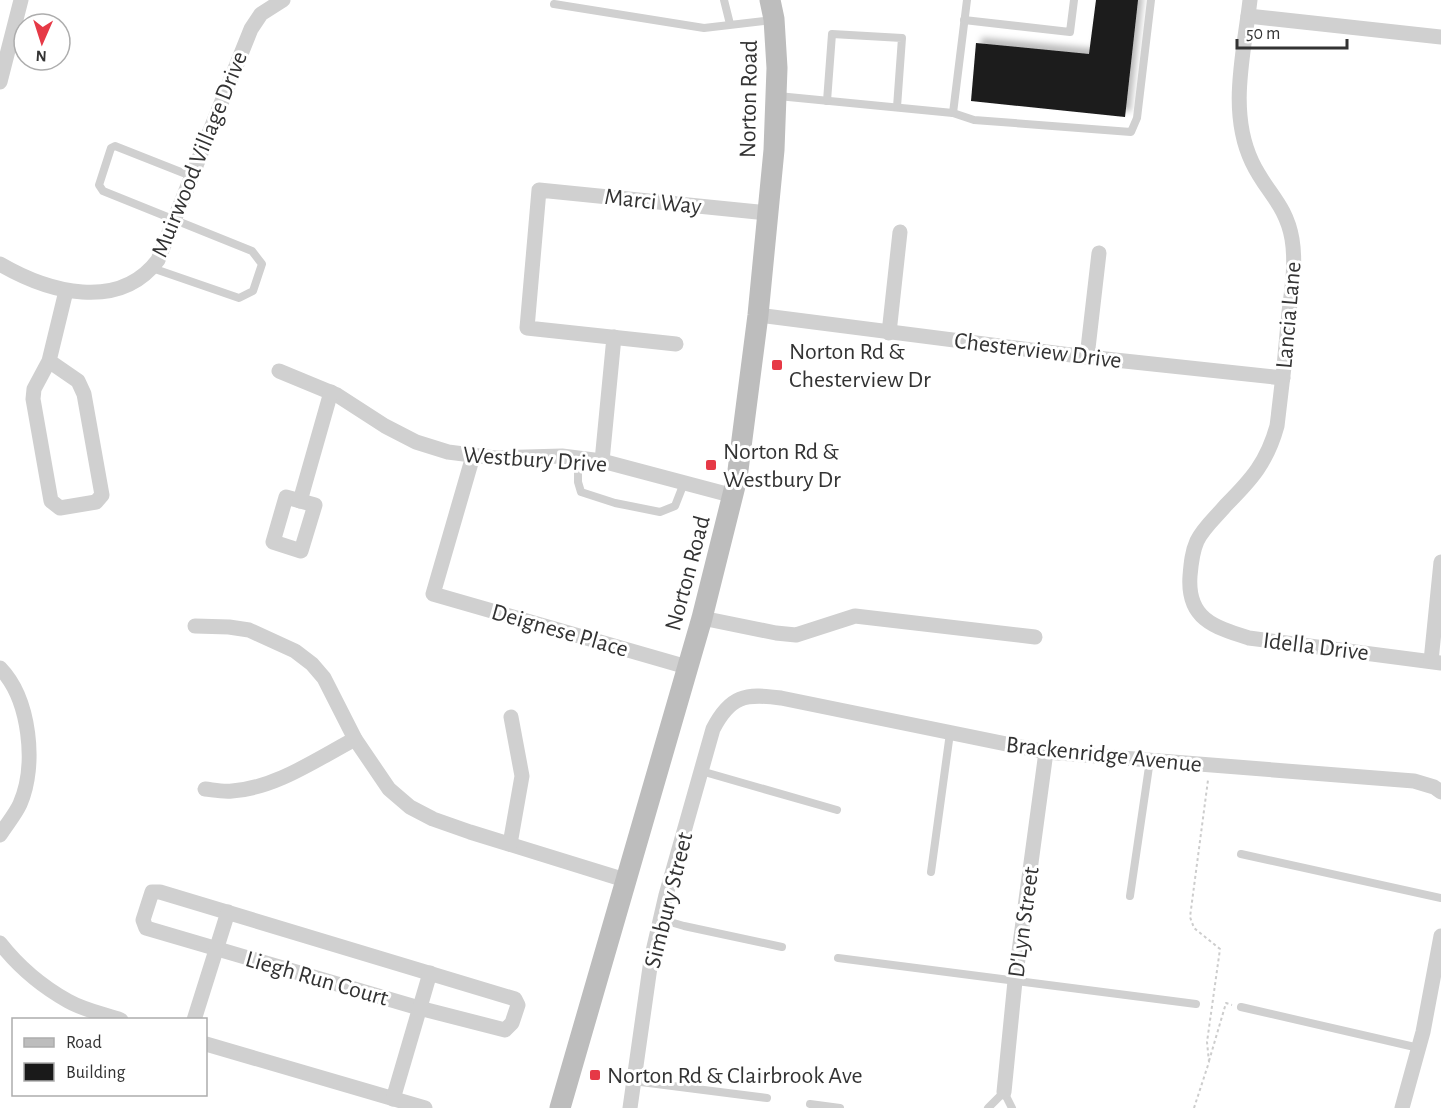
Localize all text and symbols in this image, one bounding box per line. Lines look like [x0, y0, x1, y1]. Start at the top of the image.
north arrow [12, 12, 72, 72]
scale bar [1237, 12, 1346, 50]
text: 50 m [1246, 25, 1280, 43]
street label: Norton Road [736, 40, 762, 158]
text: N [35, 48, 47, 64]
street label: Muirwood Village Drive [148, 48, 252, 261]
street label: Marci Way [603, 185, 703, 219]
street label: Lancia Lane [1272, 260, 1306, 370]
street label: Chesterview Drive [953, 329, 1123, 373]
place label: Norton Rd & Chesterview Dr [789, 340, 931, 392]
marker: Norton Rd & Chesterview Dr [770, 358, 784, 372]
place label: Norton Rd & Westbury Dr [723, 440, 841, 492]
street label: Westbury Drive [462, 443, 608, 477]
marker: Norton Rd & Westbury Dr [704, 458, 718, 472]
street label: Norton Road [661, 513, 715, 633]
street label: Deignese Place [489, 600, 631, 662]
street label: Idella Drive [1262, 629, 1370, 665]
street label: Brackenridge Avenue [1005, 733, 1203, 777]
street label: Simbury Street [640, 829, 698, 971]
street label: D'Lyn Street [1004, 865, 1044, 979]
street label: Liegh Run Court [243, 947, 391, 1011]
legend [12, 1018, 207, 1096]
text: Road [66, 1034, 102, 1052]
text: Building [66, 1064, 126, 1082]
place label: Norton Rd & Clairbrook Ave [607, 1064, 863, 1088]
marker: Norton Rd & Clairbrook Ave [588, 1068, 602, 1082]

